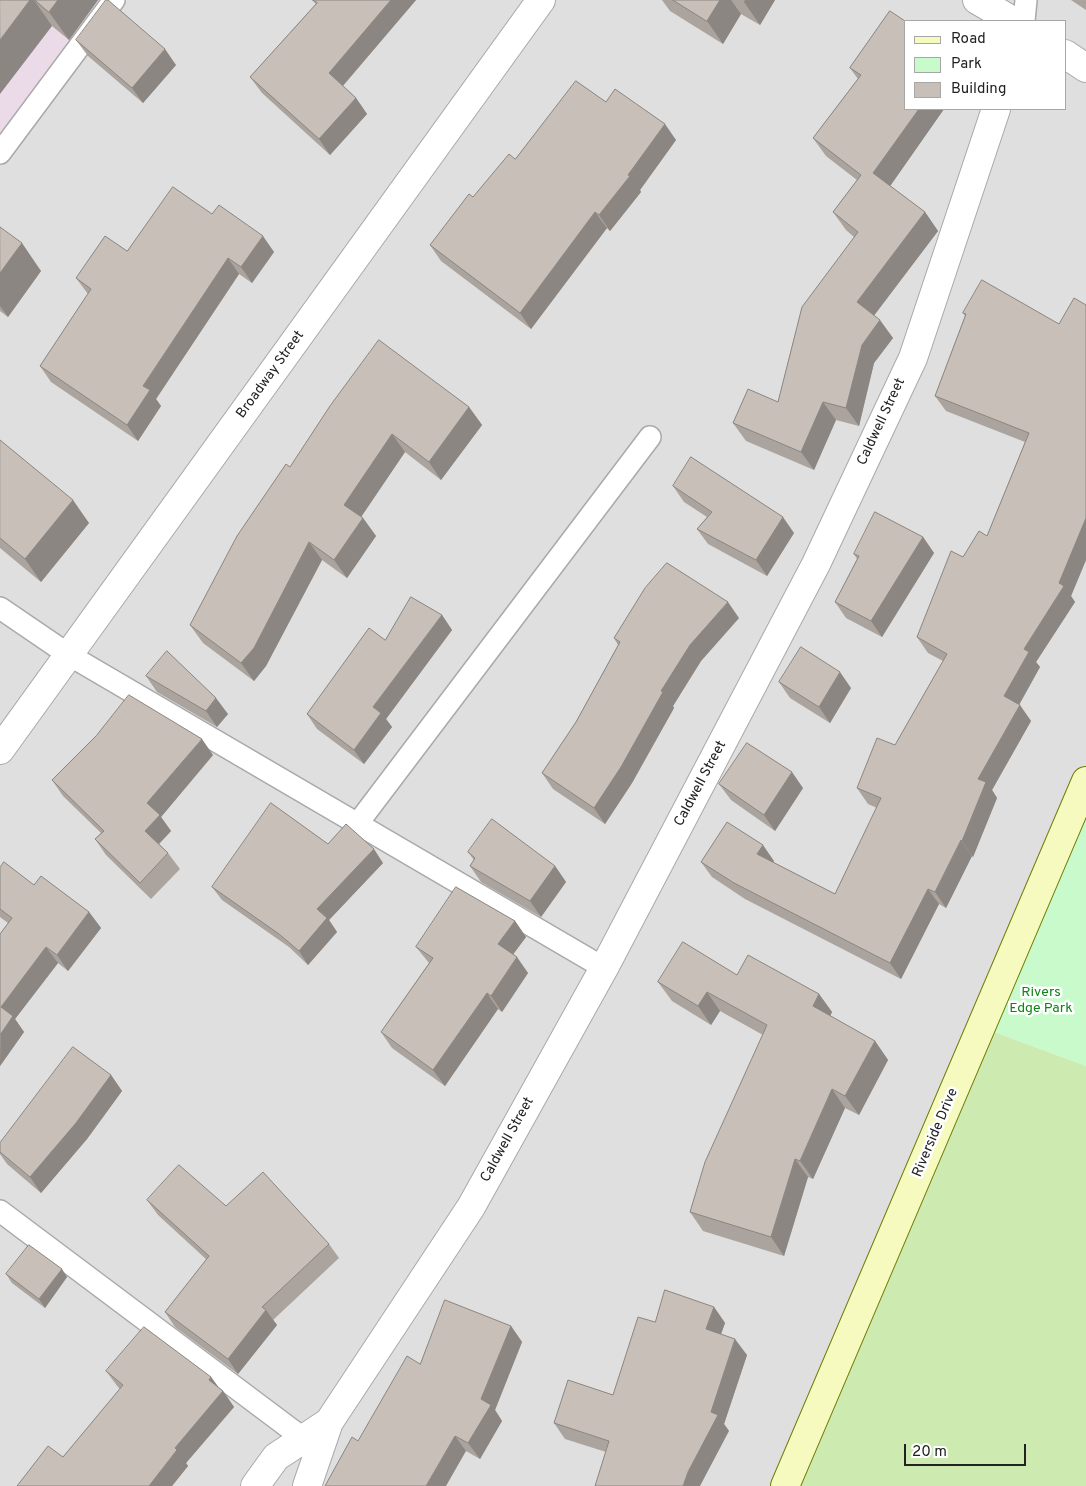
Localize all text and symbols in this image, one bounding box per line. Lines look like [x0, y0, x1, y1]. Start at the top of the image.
legend [904, 20, 1066, 110]
text: Road [951, 30, 986, 49]
text: Park [951, 55, 982, 74]
text: Building [951, 80, 1006, 99]
street label: Broadway Street [234, 328, 308, 422]
street label: Caldwell Street [854, 376, 910, 468]
street label: Caldwell Street [671, 738, 731, 830]
park label: Rivers Edge Park [1009, 985, 1073, 1018]
street label: Riverside Drive [910, 1086, 962, 1180]
street label: Caldwell Street [478, 1095, 538, 1185]
scale bar [906, 1434, 1028, 1466]
text: 20 m [912, 1443, 947, 1462]

